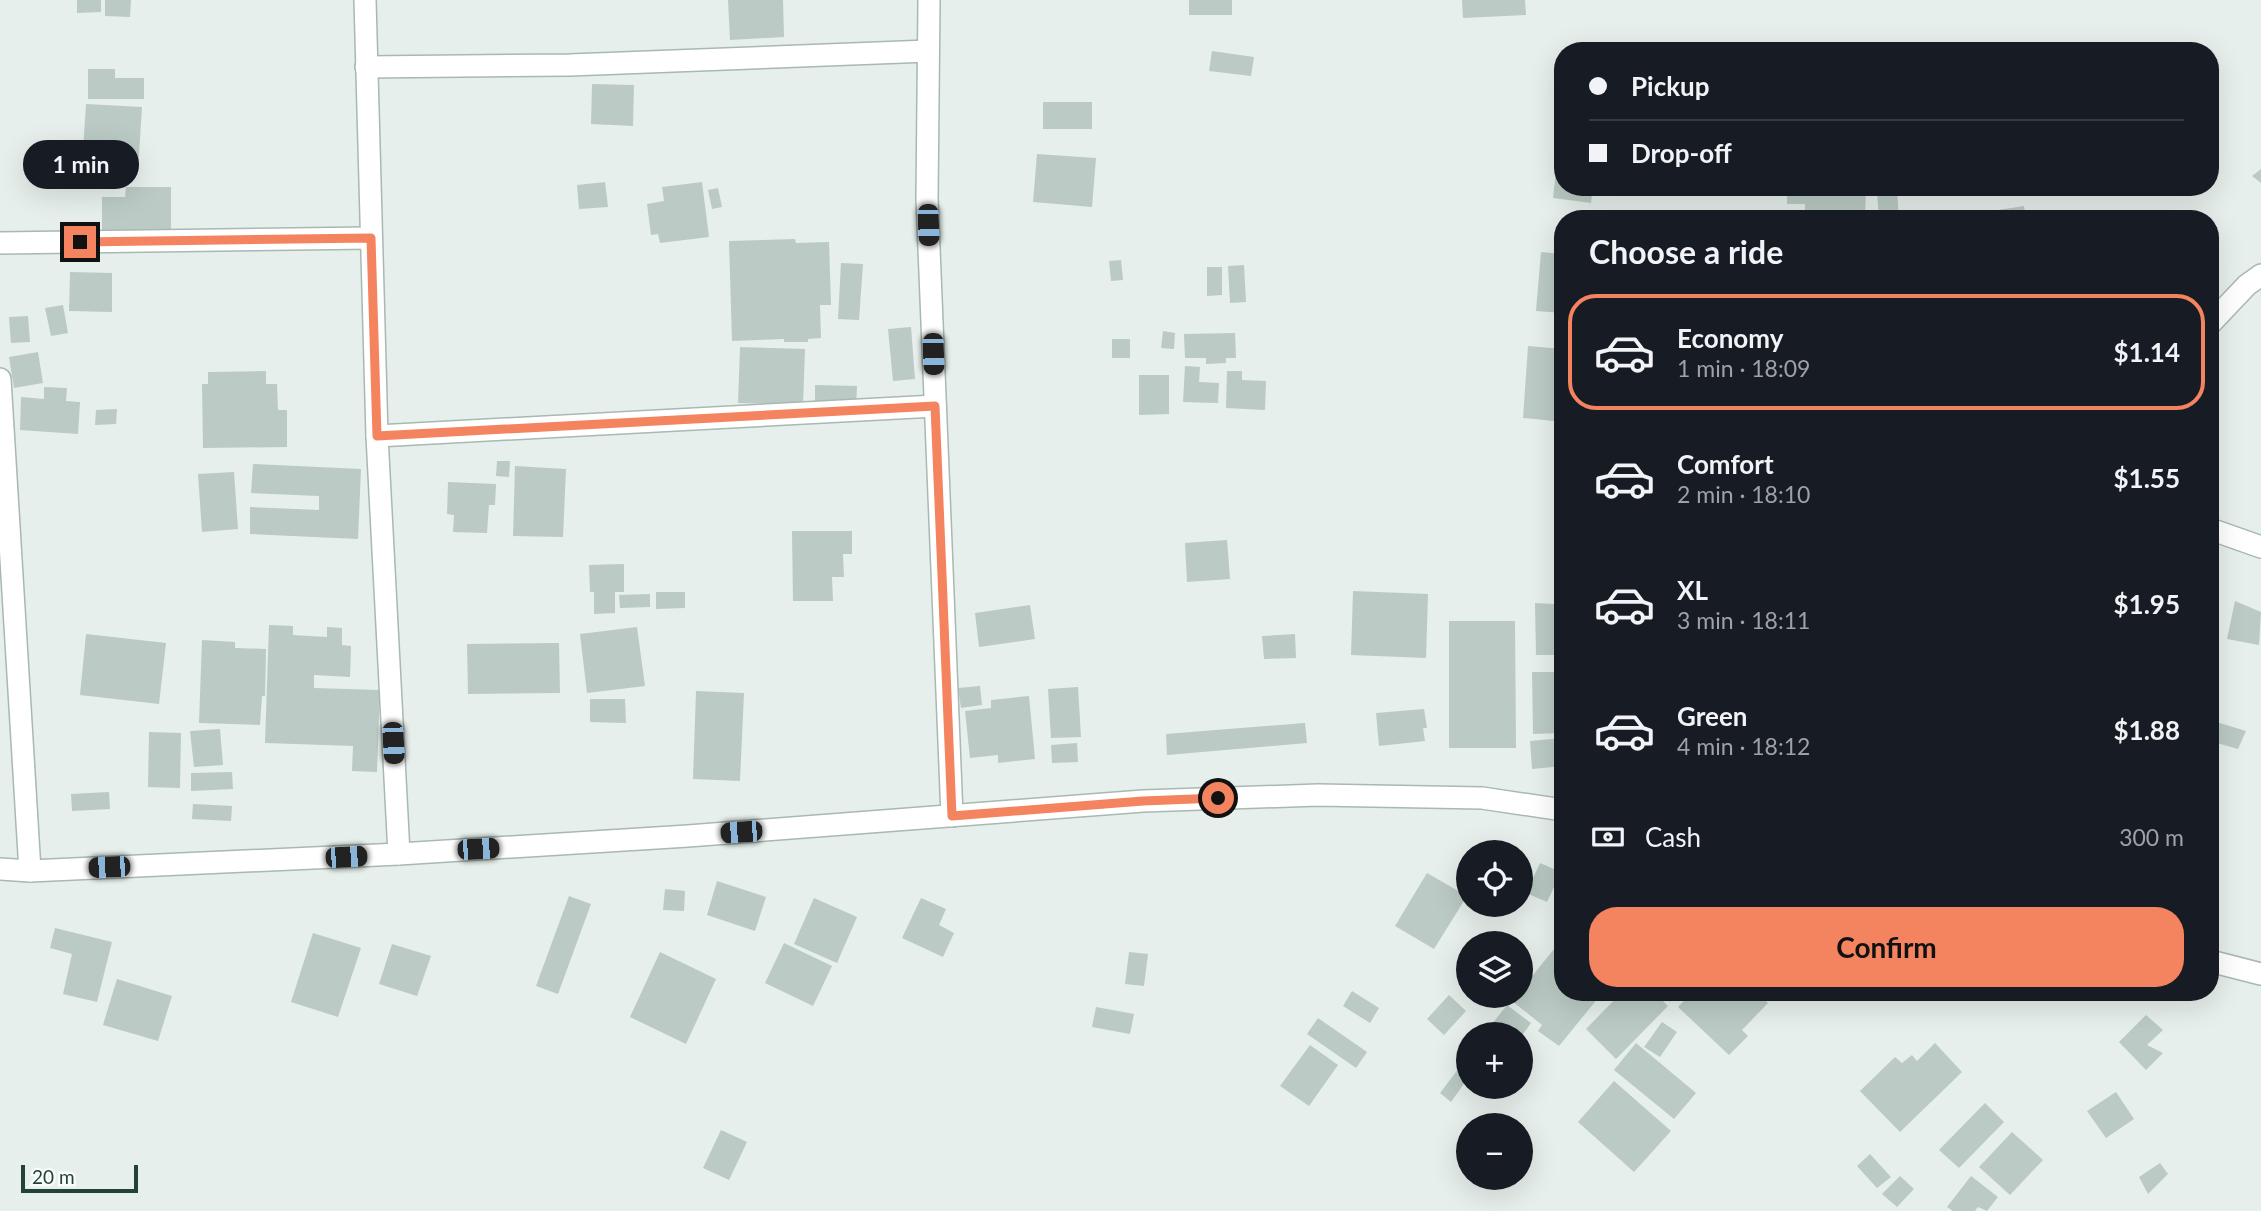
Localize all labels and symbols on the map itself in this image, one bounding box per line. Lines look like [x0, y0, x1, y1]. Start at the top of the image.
callout: 1 min [22, 140, 138, 190]
car [917, 204, 940, 246]
route end [64, 226, 96, 258]
car [922, 333, 945, 375]
car [382, 721, 405, 765]
route start [1202, 782, 1234, 814]
car [720, 820, 763, 844]
car [457, 837, 500, 861]
car [325, 845, 368, 869]
car [88, 856, 131, 878]
scale bar [21, 1162, 138, 1194]

